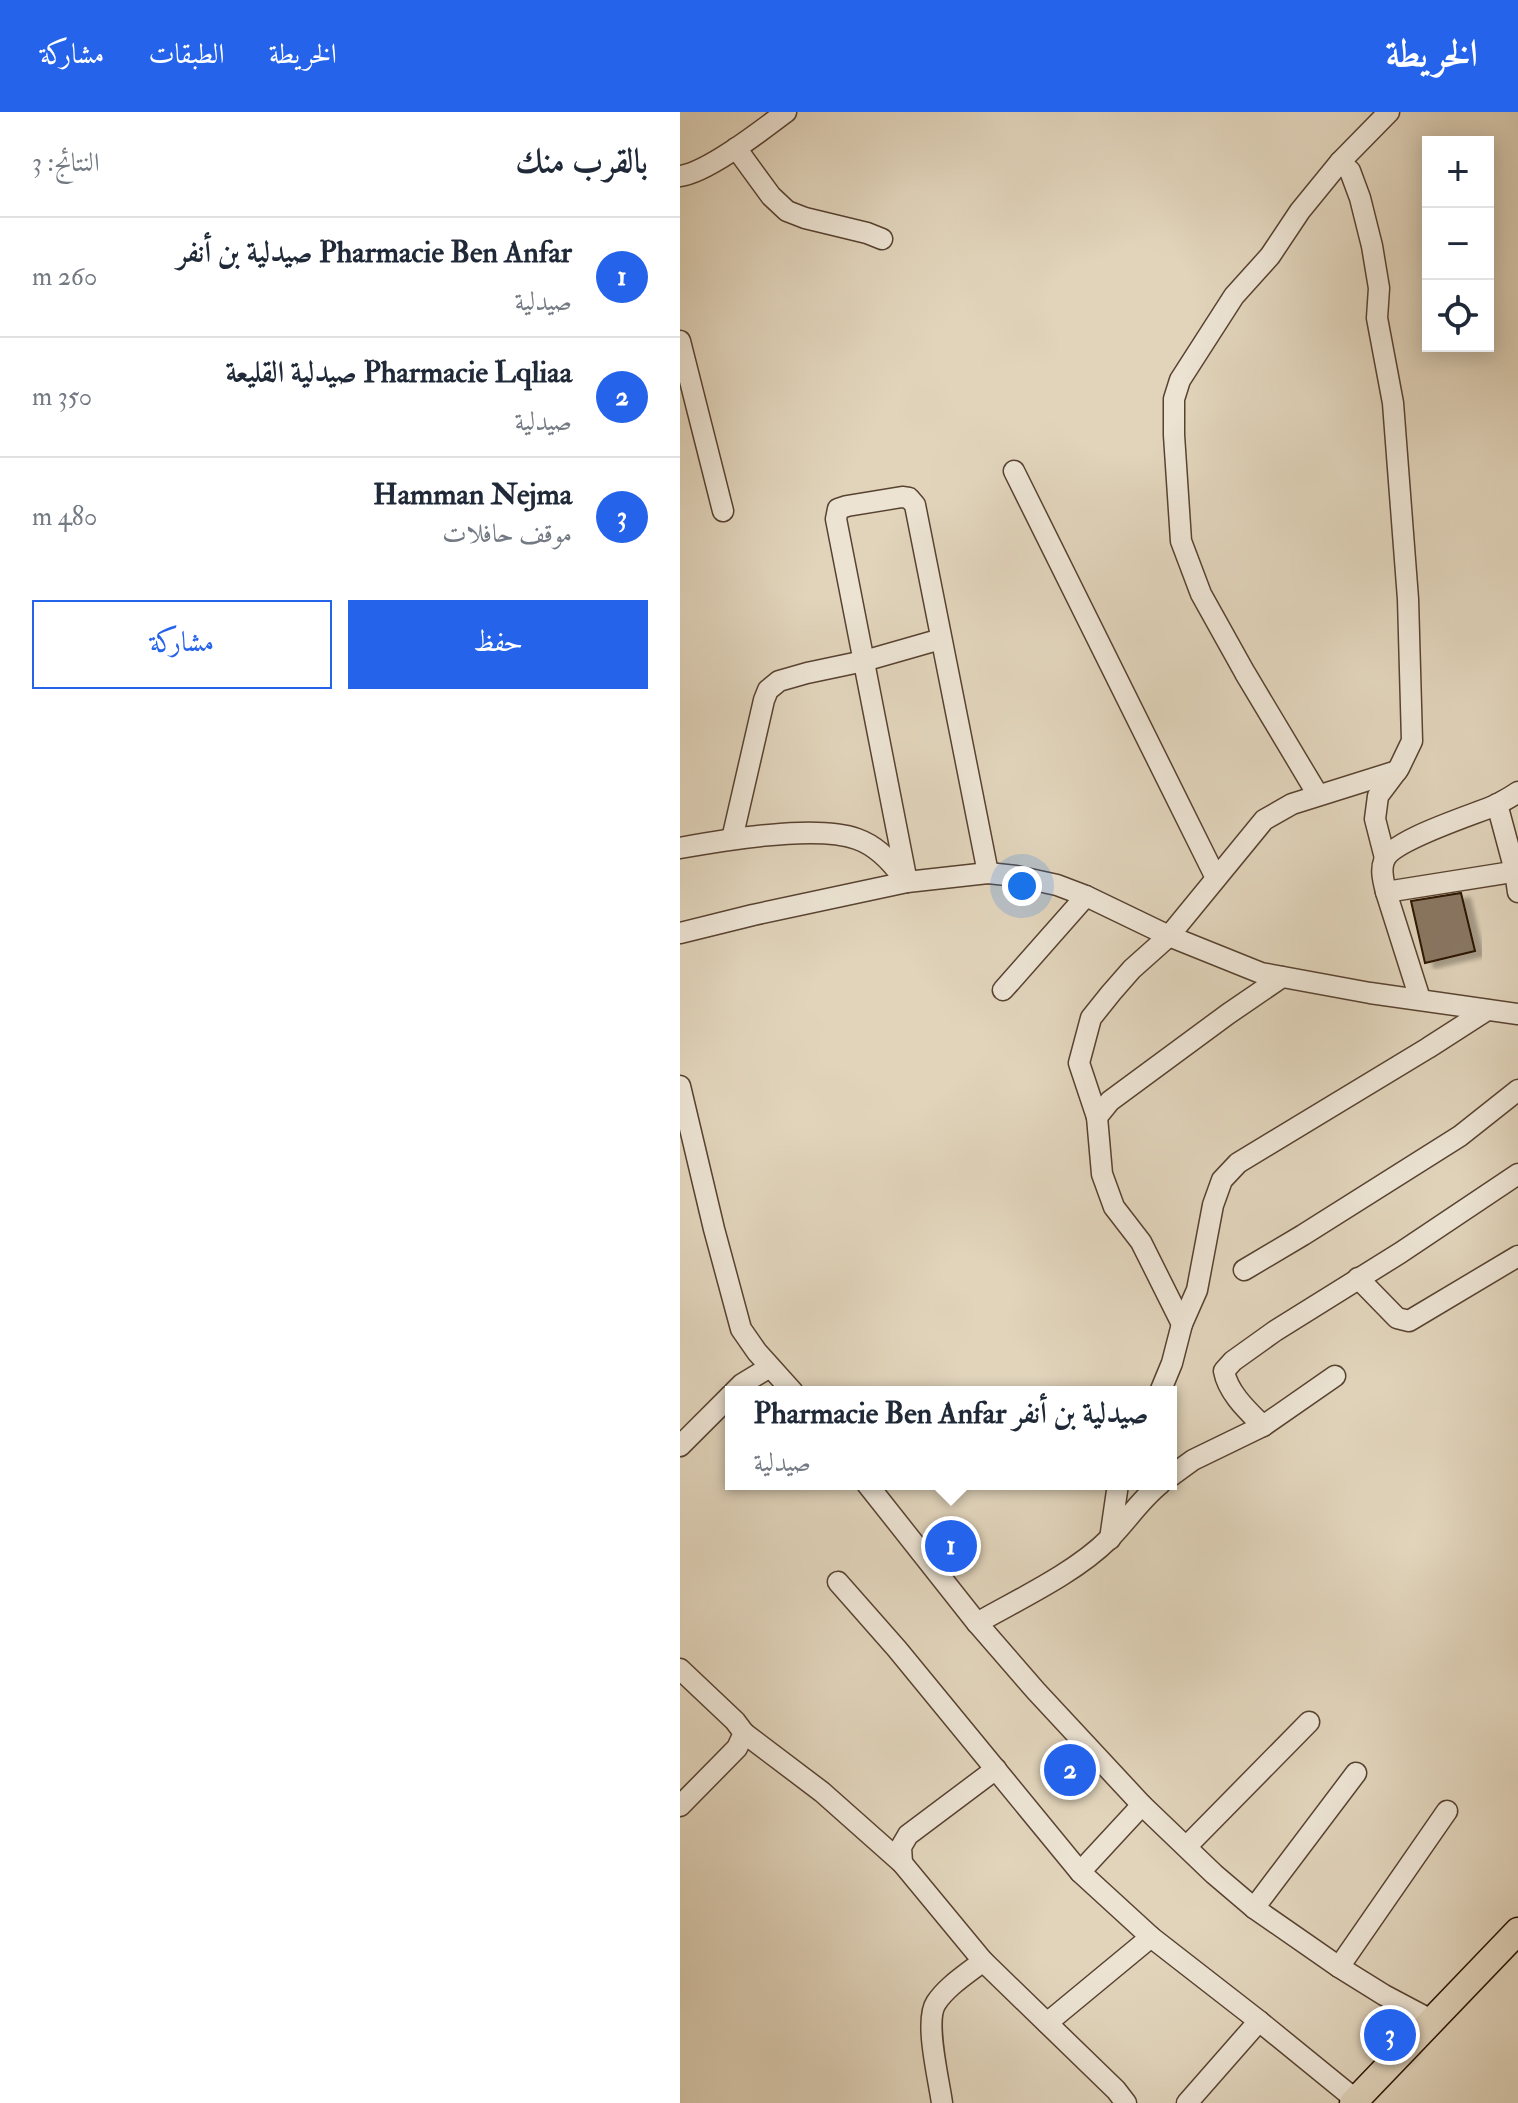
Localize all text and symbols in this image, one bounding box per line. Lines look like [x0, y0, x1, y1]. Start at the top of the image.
text: الخريطة [1386, 30, 1478, 78]
text: مشاركة [40, 37, 104, 72]
text: الطبقات [148, 37, 225, 72]
text: الخريطة [269, 37, 337, 72]
map controls [1422, 136, 1494, 352]
button: + [1422, 136, 1494, 208]
text: بالقرب منك [515, 140, 648, 183]
text: النتائج: 3 [32, 147, 100, 179]
button: − [1422, 208, 1494, 280]
text: Pharmacie Ben Anfar صيدلية بن أنفر [177, 234, 572, 271]
text: 260 m [32, 261, 97, 293]
text: 1 [617, 261, 627, 293]
button: locate [1422, 280, 1494, 352]
text: صيدلية [515, 286, 572, 318]
text: Pharmacie Lqliaa صيدلية القليعة [226, 354, 572, 391]
text: 350 m [32, 381, 92, 413]
text: 2 [615, 381, 629, 413]
text: صيدلية [515, 406, 572, 438]
text: Hamman Nejma [373, 476, 572, 513]
text: 480 m [32, 501, 97, 533]
text: 3 [617, 501, 627, 533]
text: موقف حافلات [442, 518, 572, 550]
button: مشاركة [32, 600, 332, 689]
button: حفظ [348, 600, 648, 689]
your location [1002, 866, 1042, 906]
popup [725, 1386, 1177, 1490]
text: Pharmacie Ben Anfar صيدلية بن أنفر [753, 1395, 1149, 1432]
text: صيدلية [753, 1447, 811, 1479]
pin: 1 [925, 1516, 977, 1576]
pin: 2 [1044, 1740, 1096, 1800]
pin: 3 [1364, 2005, 1416, 2065]

